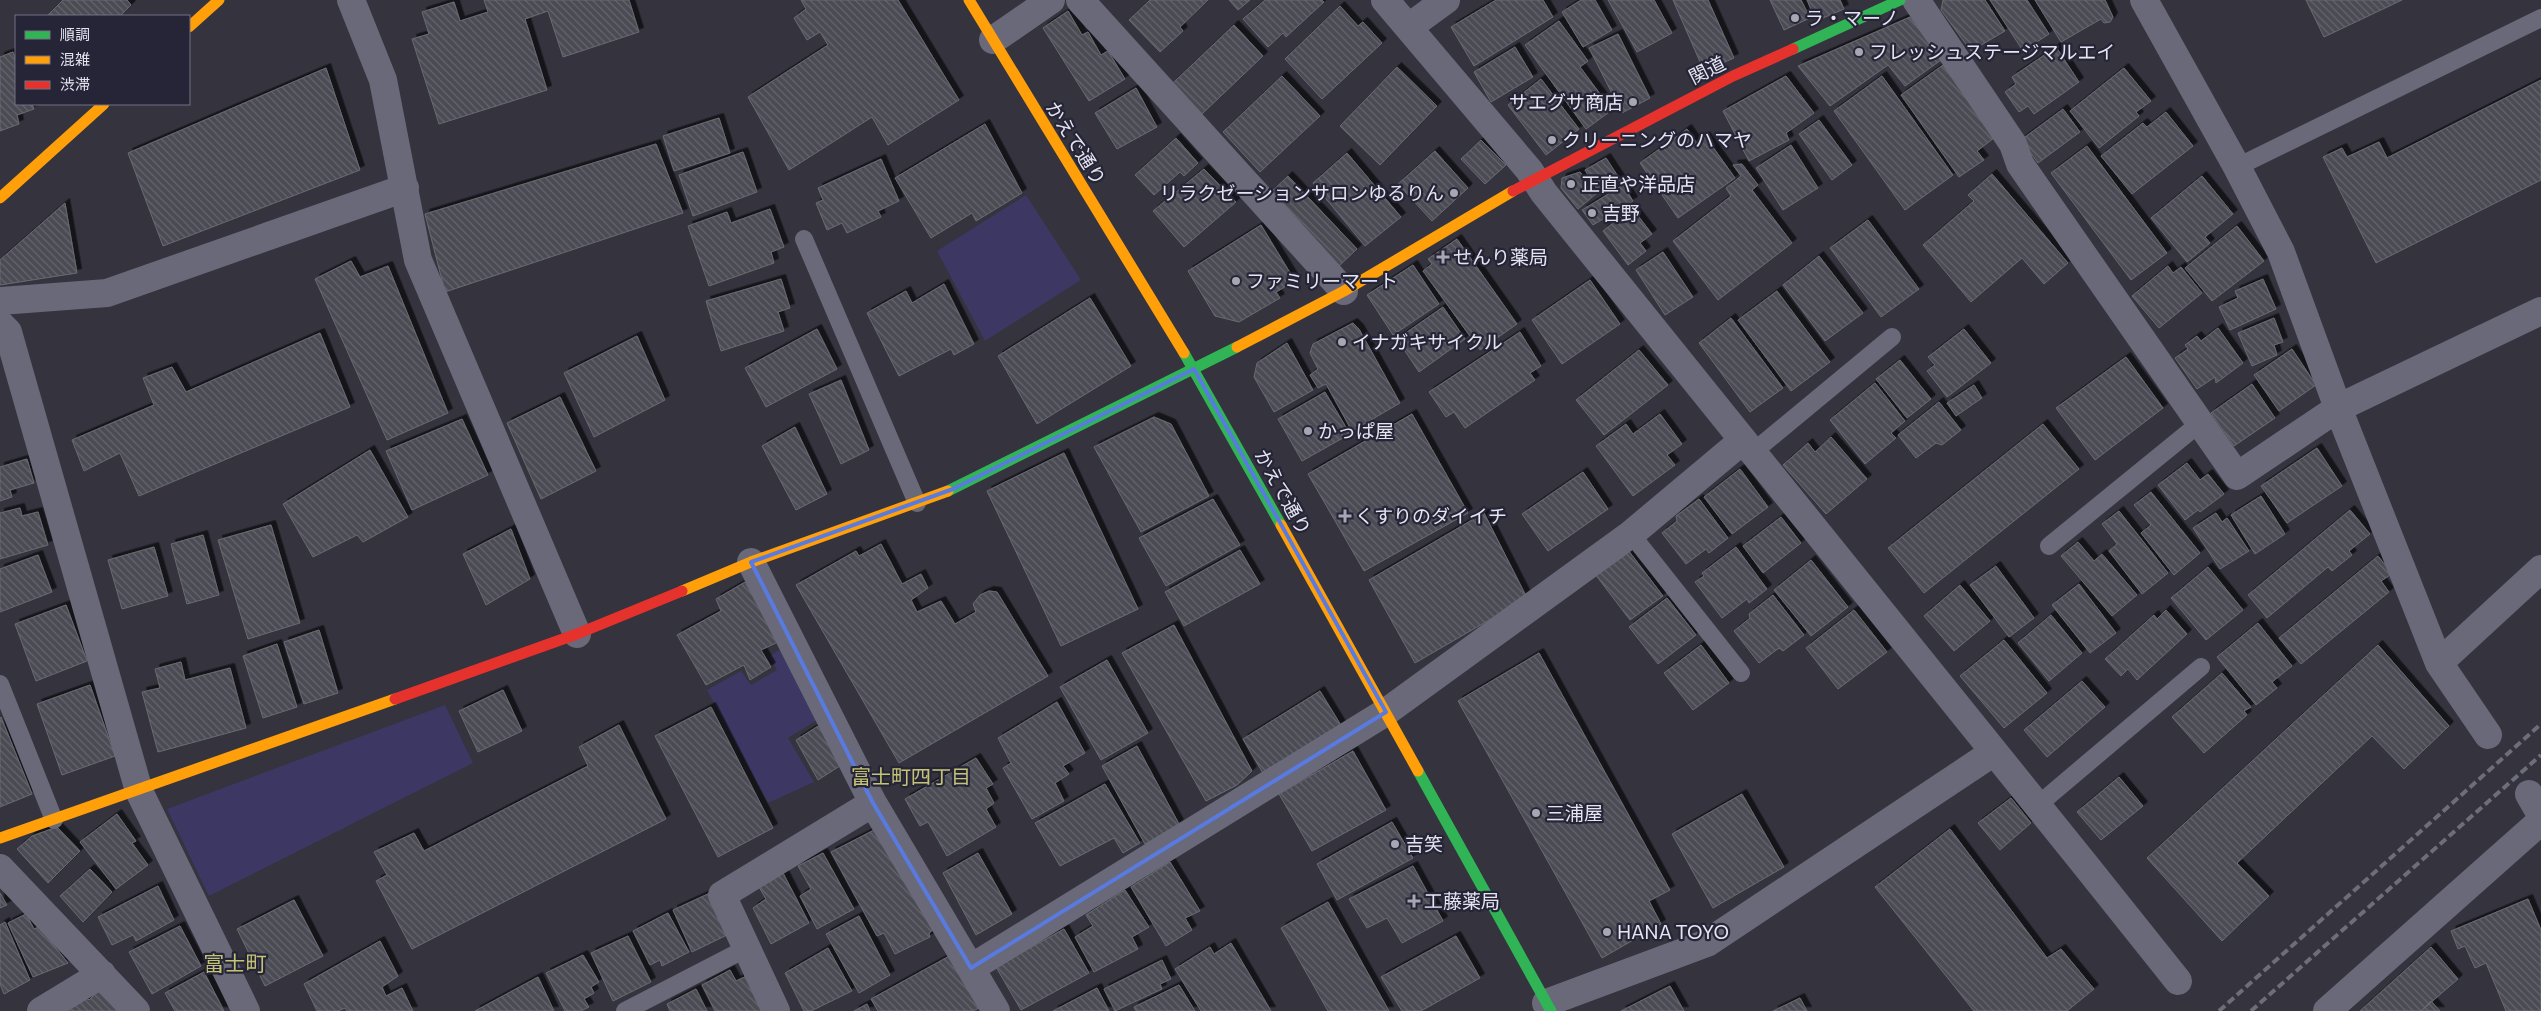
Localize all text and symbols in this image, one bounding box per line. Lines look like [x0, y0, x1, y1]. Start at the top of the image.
place label: ラ・マーノ [1805, 6, 1899, 29]
marker: ラ・マーノ [1789, 12, 1801, 24]
legend [15, 15, 190, 105]
text: 順調 [60, 25, 90, 43]
place label: フレッシュステージマルエイ [1869, 40, 2116, 63]
marker: フレッシュステージマルエイ [1853, 46, 1865, 58]
text: 混雑 [60, 50, 90, 68]
street label: 関道 [1685, 51, 1729, 88]
text: 渋滞 [60, 75, 90, 93]
place label: サエグサ商店 [1509, 90, 1623, 113]
marker: サエグサ商店 [1627, 96, 1639, 108]
street label: かえで通り [1042, 97, 1111, 189]
place label: クリーニングのハマヤ [1562, 128, 1752, 151]
marker: クリーニングのハマヤ [1546, 134, 1558, 146]
place label: 正直や洋品店 [1581, 172, 1695, 195]
marker: 正直や洋品店 [1565, 178, 1577, 190]
place label: リラクゼーションサロンゆるりん [1159, 181, 1444, 204]
marker: リラクゼーションサロンゆるりん [1448, 187, 1460, 199]
place label: 吉野 [1602, 201, 1640, 224]
marker: 吉野 [1586, 207, 1598, 219]
place label: せんり薬局 [1453, 245, 1548, 268]
marker: せんり薬局 [1437, 251, 1449, 263]
place label: ファミリーマート [1246, 269, 1398, 292]
marker: ファミリーマート [1230, 275, 1242, 287]
place label: イナガキサイクル [1352, 330, 1503, 353]
marker: イナガキサイクル [1336, 336, 1348, 348]
place label: かっぱ屋 [1318, 419, 1394, 442]
marker: かっぱ屋 [1302, 425, 1314, 437]
street label: かえで通り [1250, 445, 1316, 539]
place label: くすりのダイイチ [1355, 504, 1507, 527]
marker: くすりのダイイチ [1339, 510, 1351, 522]
district label: 富士町四丁目 [851, 764, 971, 788]
place label: 三浦屋 [1546, 801, 1603, 824]
marker: 三浦屋 [1530, 807, 1542, 819]
place label: 吉笑 [1405, 832, 1443, 855]
marker: 吉笑 [1389, 838, 1401, 850]
place label: 工藤薬局 [1424, 889, 1500, 912]
marker: 工藤薬局 [1408, 895, 1420, 907]
place label: HANA TOYO [1617, 920, 1729, 943]
marker: HANA TOYO [1601, 926, 1613, 938]
district label: 富士町 [204, 950, 267, 975]

